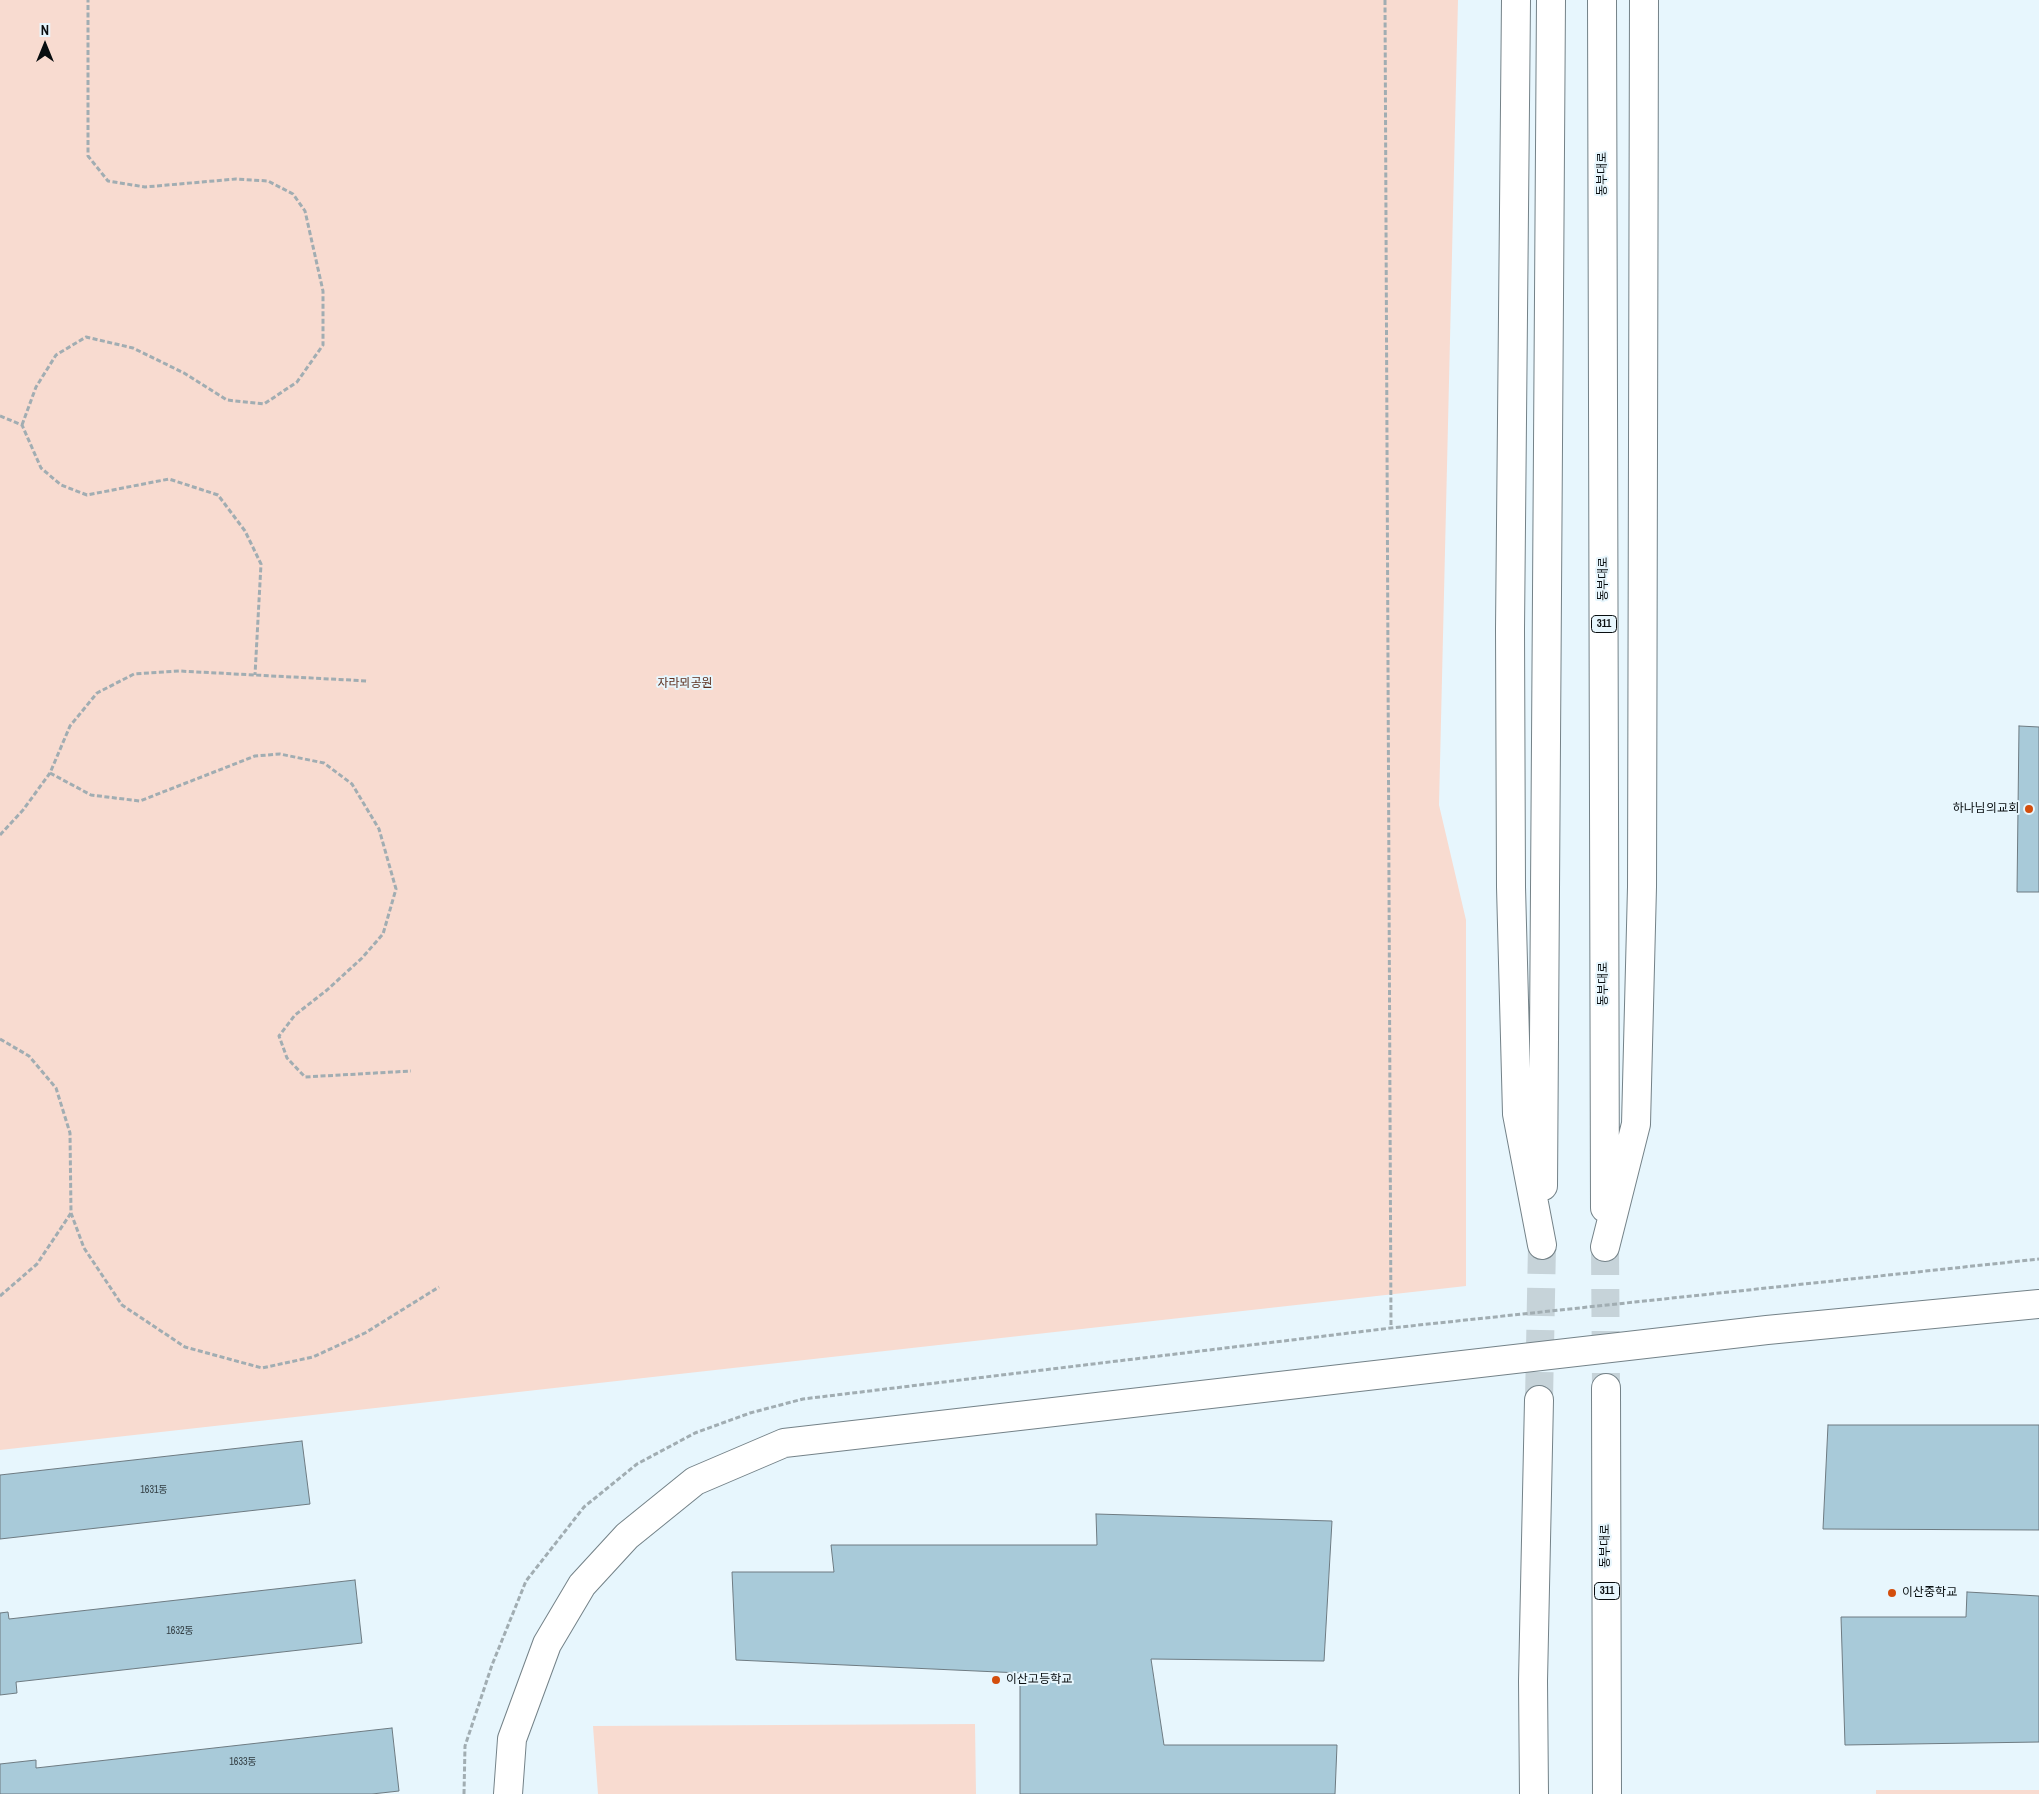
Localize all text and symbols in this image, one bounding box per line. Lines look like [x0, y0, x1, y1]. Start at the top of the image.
north arrow [20, 20, 70, 70]
text: N [41, 21, 49, 39]
street label: 동부대로 [1596, 152, 1610, 196]
street label: 동부대로 [1597, 557, 1611, 601]
road number: 311 [1592, 616, 1616, 632]
park label: 자라뫼공원 [657, 677, 713, 691]
place label: 하나님의교회 [1953, 802, 2019, 816]
marker: 하나님의교회 [2023, 803, 2035, 815]
street label: 동부대로 [1597, 962, 1611, 1006]
house number: 1631동 [140, 1484, 168, 1496]
street label: 동부대로 [1599, 1524, 1613, 1568]
road number: 311 [1594, 1582, 1620, 1600]
place label: 이산중학교 [1902, 1586, 1957, 1600]
marker: 이산중학교 [1886, 1587, 1898, 1599]
house number: 1632동 [166, 1625, 194, 1637]
place label: 이산고등학교 [1006, 1673, 1072, 1687]
marker: 이산고등학교 [990, 1674, 1002, 1686]
house number: 1633동 [229, 1756, 257, 1768]

